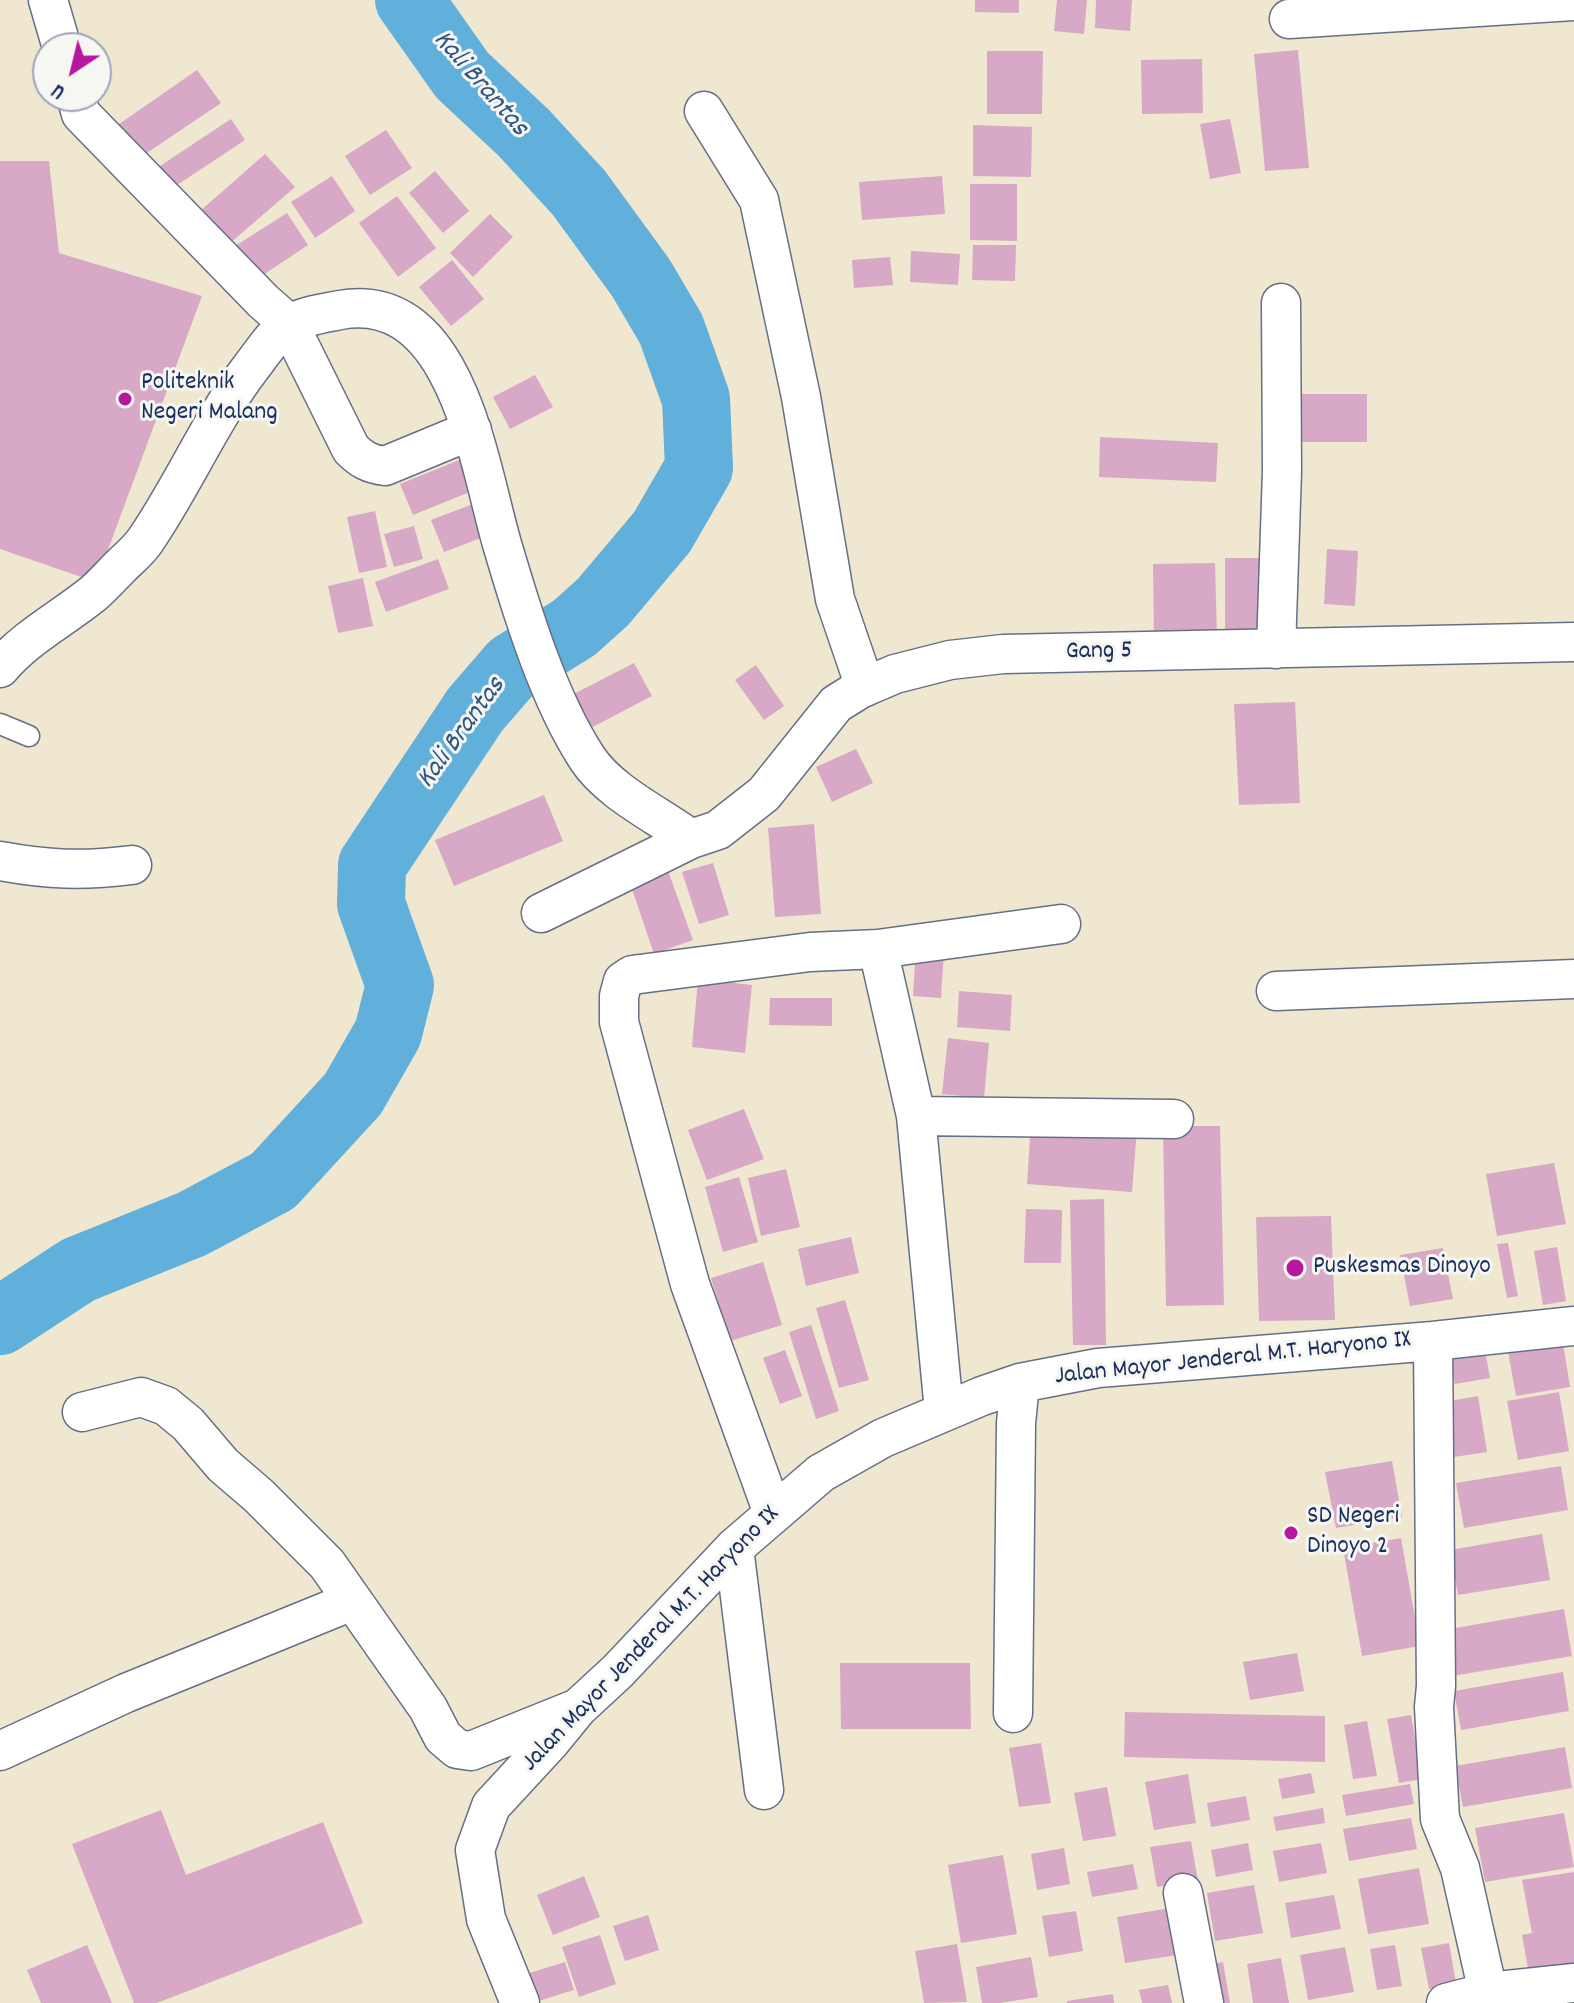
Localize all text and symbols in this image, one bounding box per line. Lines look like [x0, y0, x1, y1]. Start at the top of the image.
water label: Kali Brantas [424, 25, 534, 145]
north arrow [32, 32, 112, 112]
text: U [46, 75, 72, 106]
place label: Politeknik Negeri Malang [141, 368, 278, 430]
marker: Politeknik Negeri Malang [116, 390, 134, 408]
street label: Gang 5 [1065, 637, 1133, 669]
water label: Kali Brantas [411, 672, 515, 796]
place label: Puskesmas Dinoyo [1313, 1252, 1491, 1284]
marker: Puskesmas Dinoyo [1284, 1257, 1306, 1279]
street label: Jalan Mayor Jenderal M.T. Haryono IX [1053, 1326, 1413, 1394]
street label: Jalan Mayor Jenderal M.T. Haryono IX [516, 1500, 788, 1780]
place label: SD Negeri Dinoyo 2 [1307, 1502, 1399, 1564]
marker: SD Negeri Dinoyo 2 [1282, 1524, 1300, 1542]

